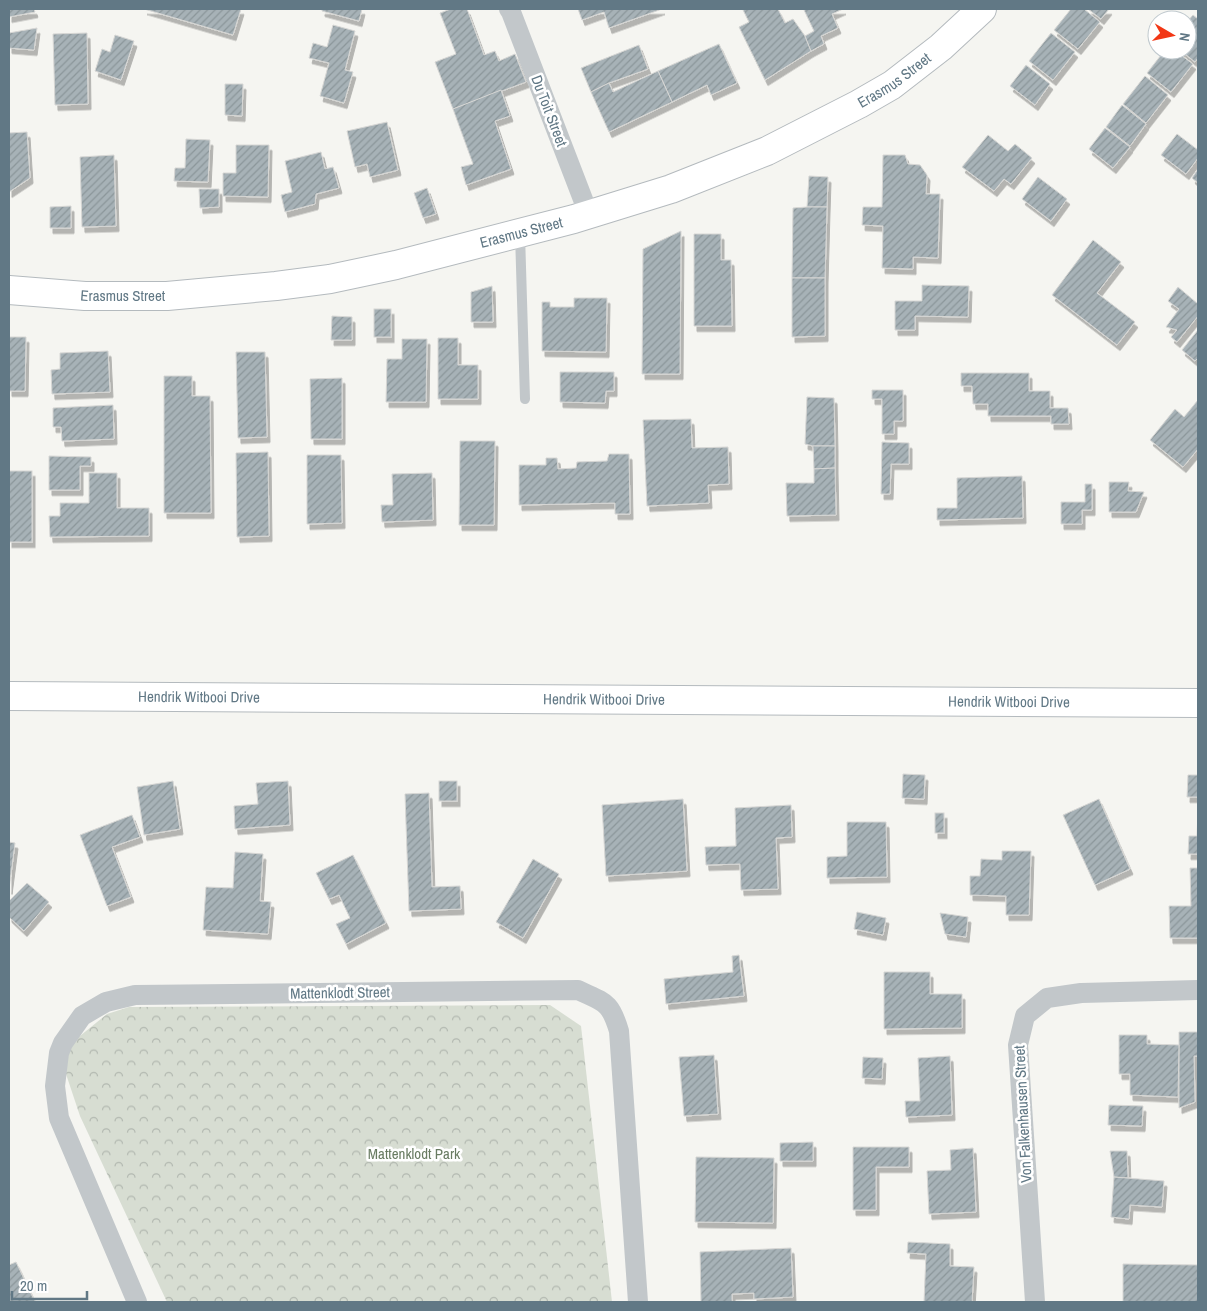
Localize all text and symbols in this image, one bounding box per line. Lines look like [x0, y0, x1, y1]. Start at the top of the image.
north arrow [1147, 10, 1197, 60]
text: N [1175, 32, 1194, 43]
street label: Erasmus Street [854, 47, 936, 113]
street label: Du Toit Street [526, 72, 573, 150]
street label: Erasmus Street [477, 211, 565, 253]
street label: Erasmus Street [80, 285, 166, 306]
street label: Hendrik Witbooi Drive [138, 686, 260, 707]
street label: Hendrik Witbooi Drive [543, 688, 665, 710]
street label: Hendrik Witbooi Drive [948, 691, 1070, 712]
street label: Mattenklodt Street [290, 981, 391, 1004]
street label: Von Falkenhausen Street [1008, 1044, 1037, 1183]
park label: Mattenklodt Park [368, 1143, 461, 1164]
scale bar [12, 1268, 88, 1300]
text: 20 m [20, 1275, 47, 1296]

